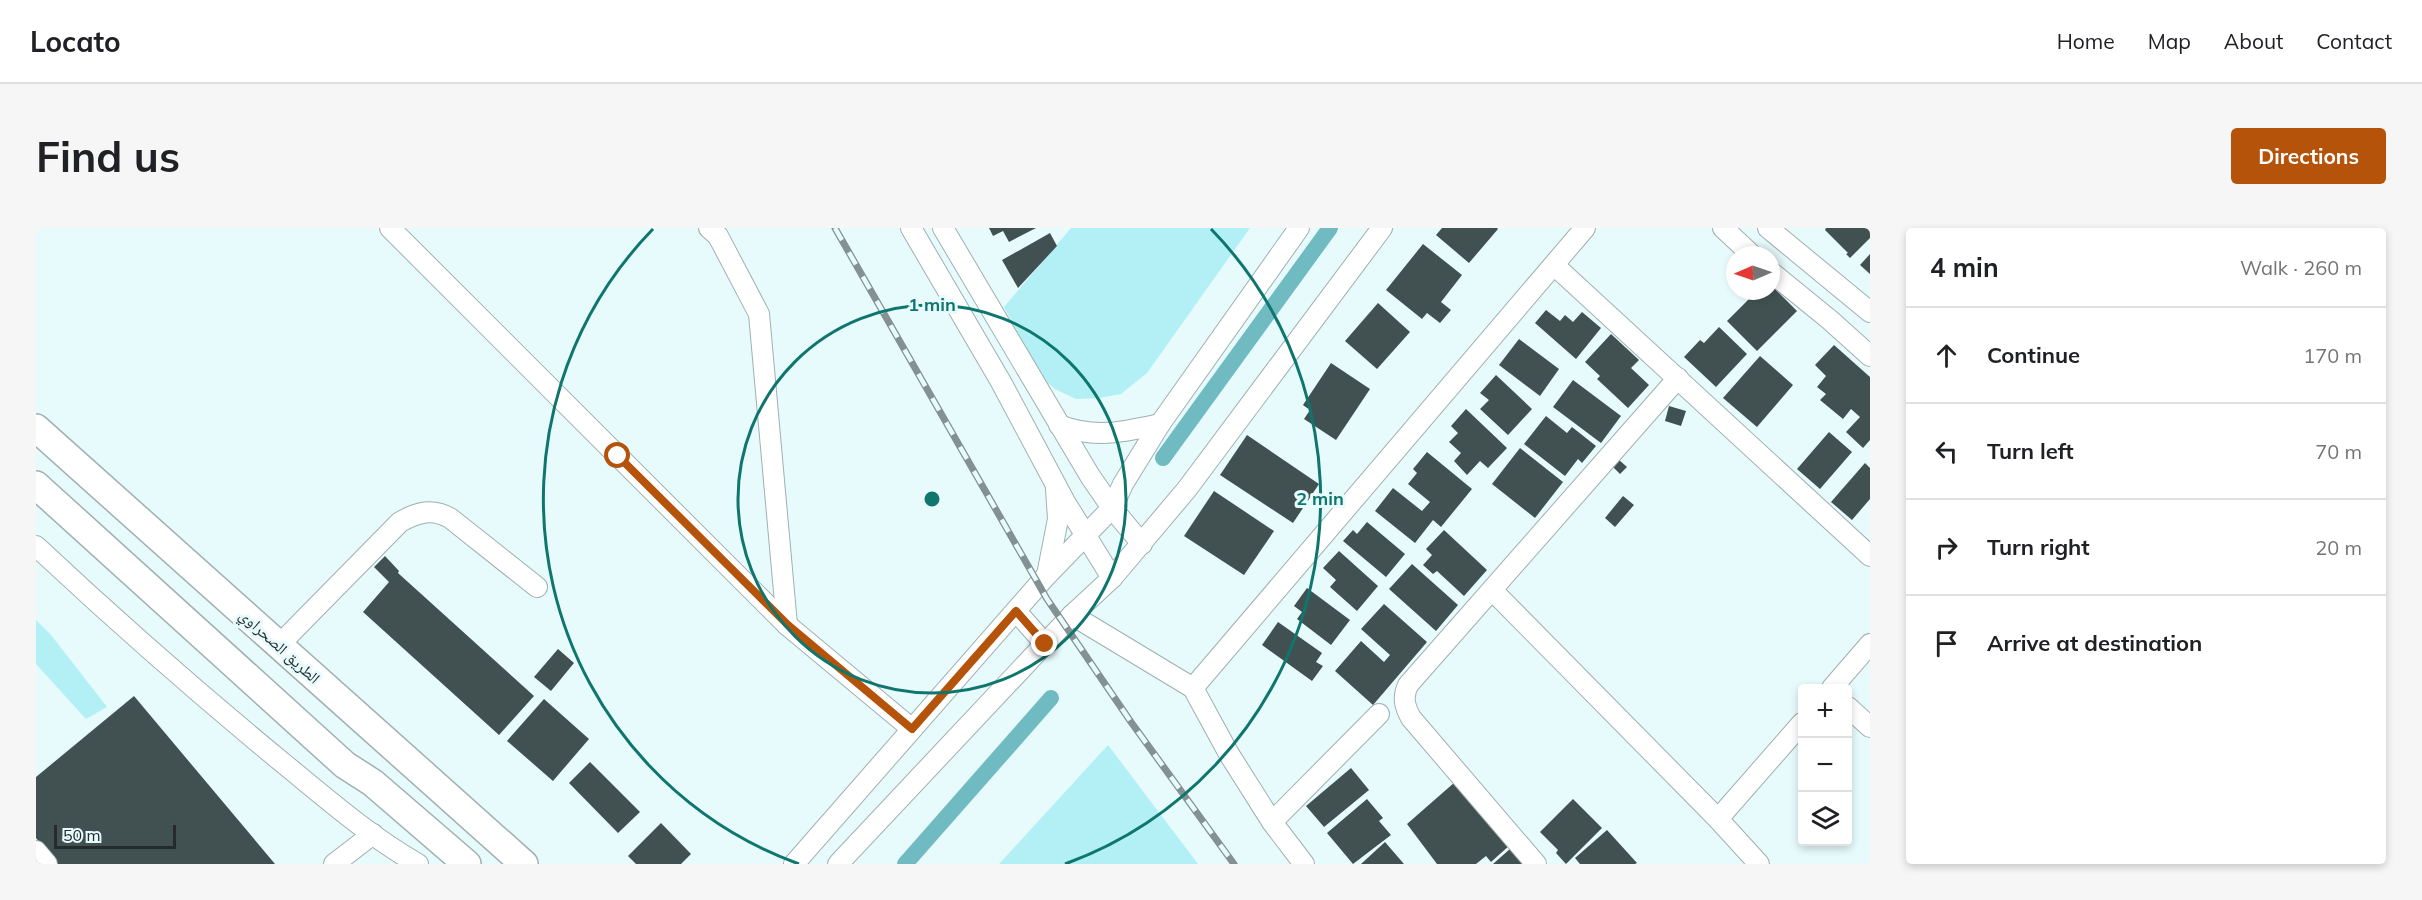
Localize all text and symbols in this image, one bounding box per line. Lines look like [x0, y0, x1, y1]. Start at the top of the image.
text: Locato [30, 24, 121, 59]
text: Home [2057, 28, 2115, 54]
text: Map [2148, 28, 2191, 54]
text: About [2224, 28, 2283, 54]
text: Contact [2316, 28, 2392, 54]
button: Directions [2231, 128, 2386, 184]
text: Find us [36, 130, 180, 183]
north arrow [1726, 246, 1780, 300]
text: 4 min [1930, 251, 1999, 284]
text: Walk · 260 m [2240, 255, 2362, 280]
text: 1 min [908, 293, 956, 316]
icon: ahead [1930, 339, 1963, 372]
text: Continue [1987, 341, 2080, 369]
text: 170 m [2303, 343, 2362, 368]
icon: left [1930, 435, 1963, 468]
text: Turn left [1987, 437, 2074, 465]
text: 70 m [2315, 439, 2362, 464]
route start [604, 442, 630, 468]
text: 2 min [1296, 487, 1344, 510]
centre of rings [922, 489, 942, 509]
icon: right [1930, 531, 1963, 564]
text: Turn right [1987, 533, 2090, 561]
text: 20 m [2315, 535, 2362, 560]
street label: الطريق الصحراوي [233, 605, 324, 690]
icon: arrive [1930, 627, 1963, 660]
text: Arrive at destination [1987, 629, 2202, 657]
route end [1031, 630, 1057, 656]
map controls [1798, 684, 1852, 846]
button: + [1798, 684, 1852, 738]
button: − [1798, 738, 1852, 792]
button: layers [1798, 792, 1852, 846]
scale bar [54, 822, 176, 850]
text: 50 m [63, 825, 100, 845]

